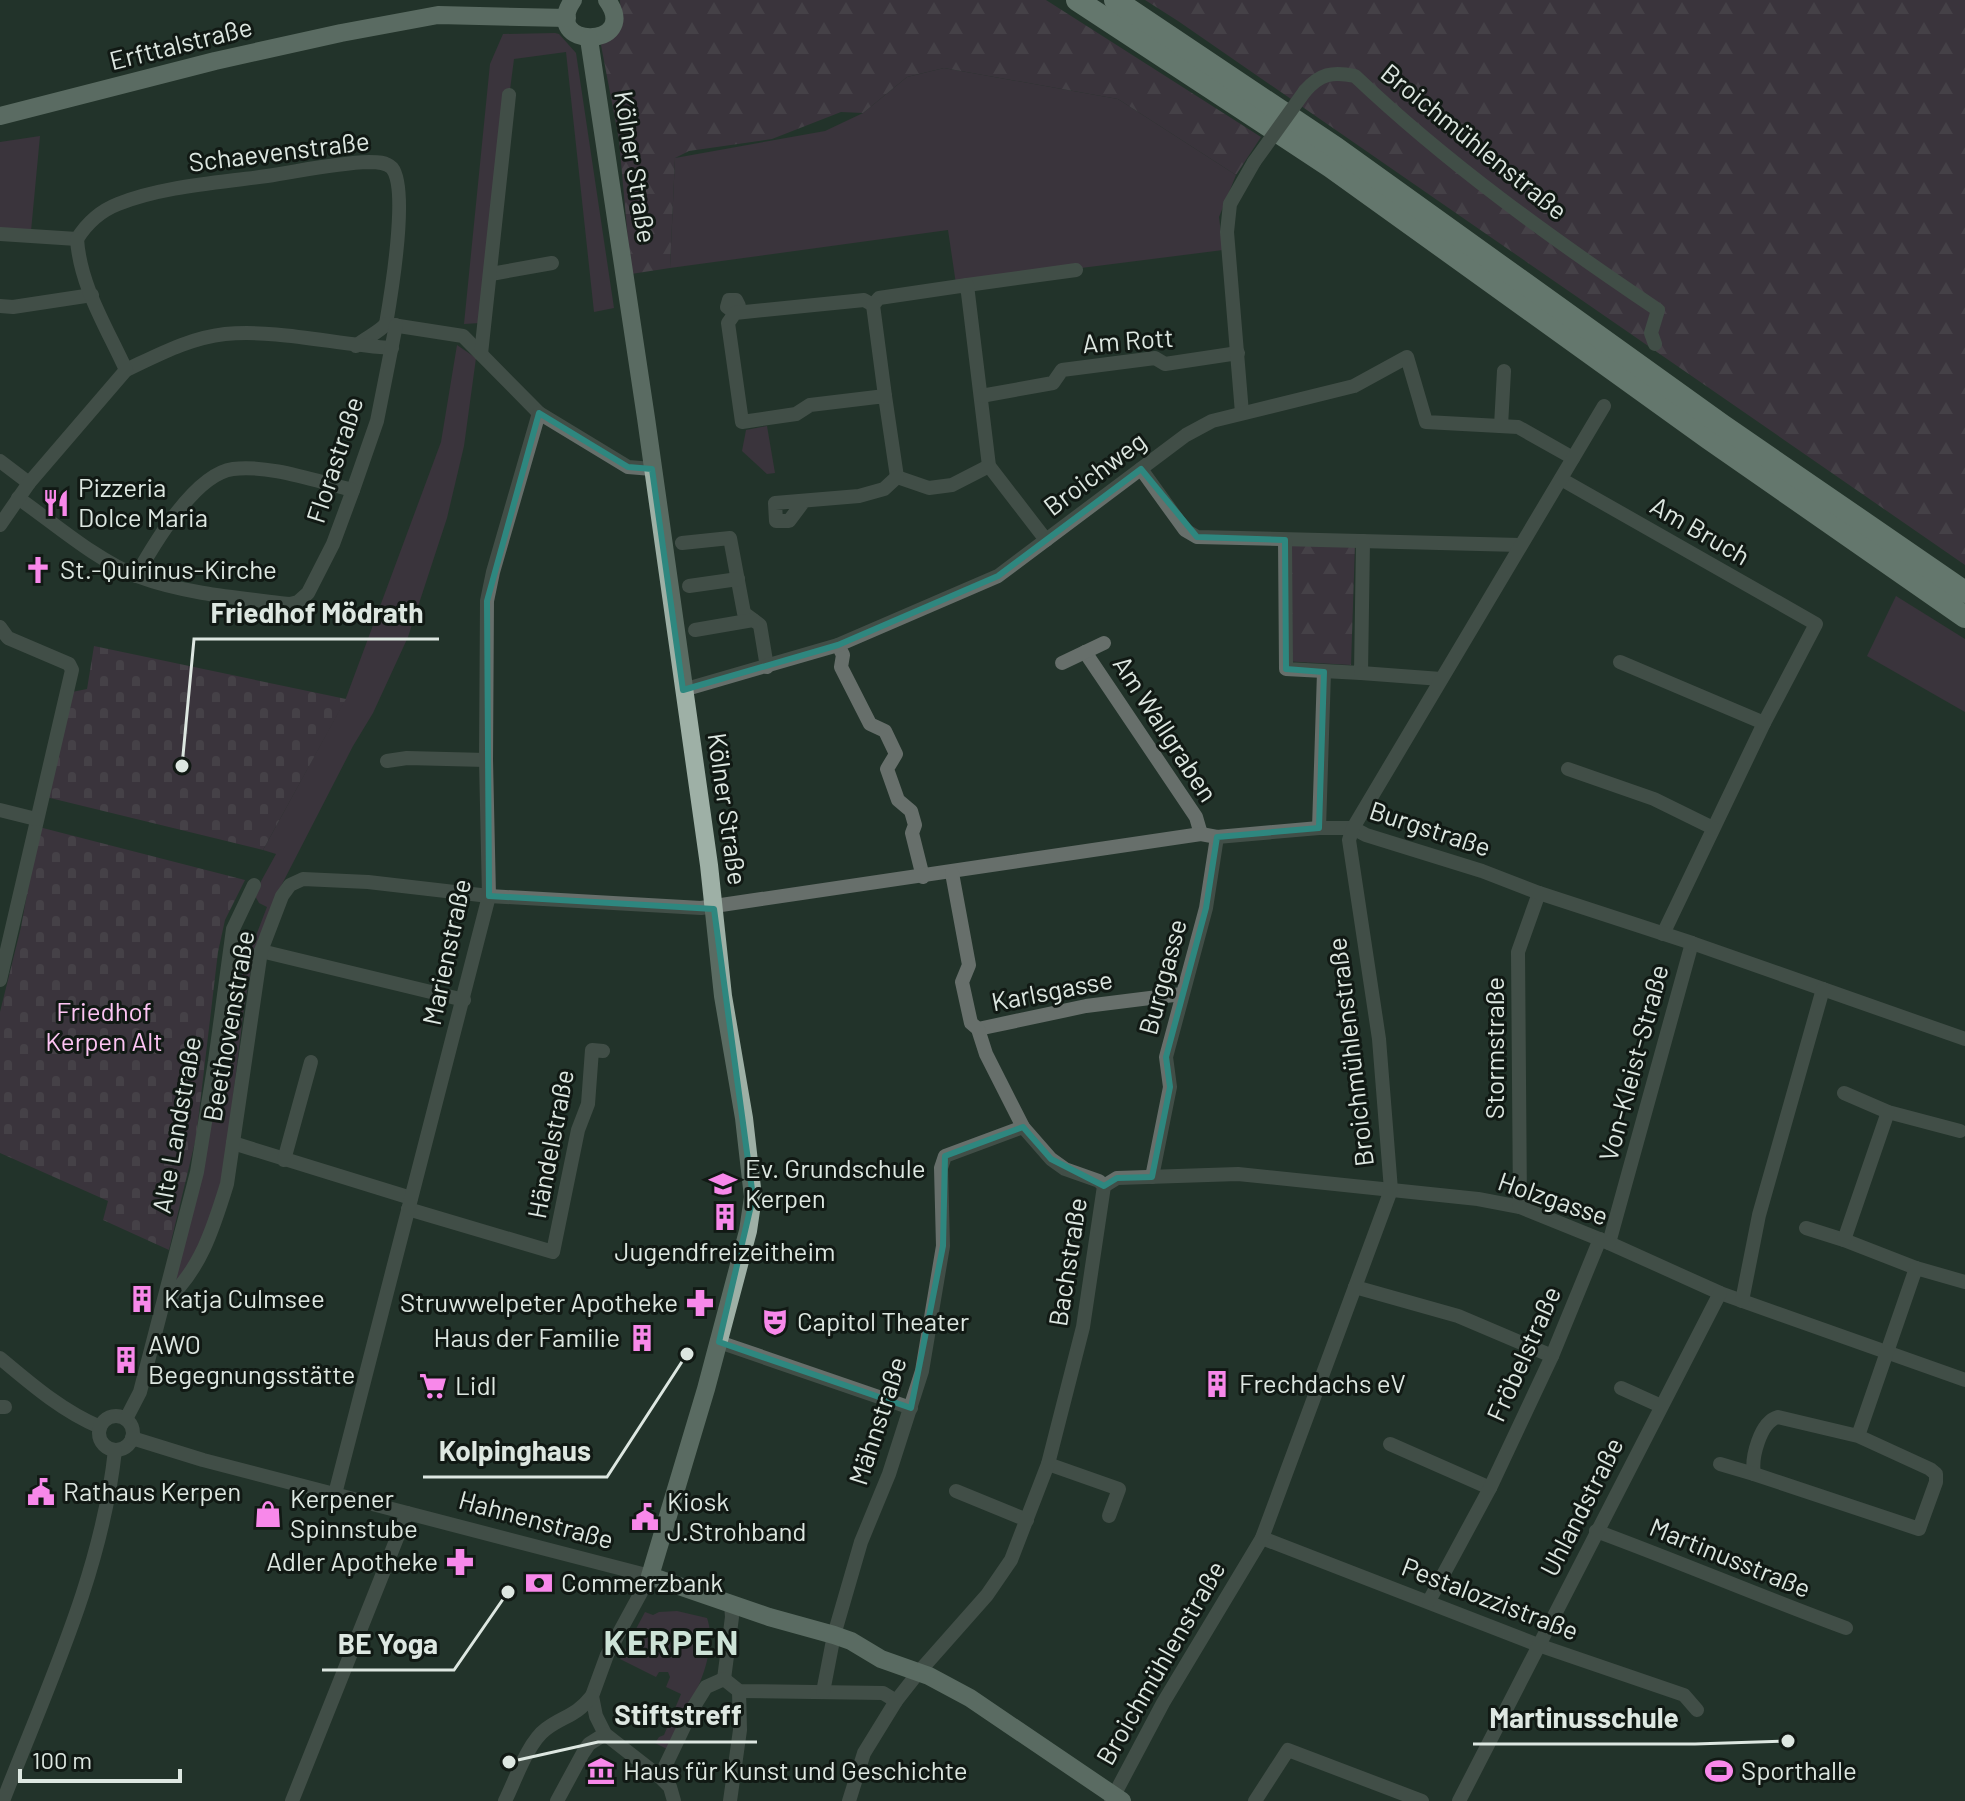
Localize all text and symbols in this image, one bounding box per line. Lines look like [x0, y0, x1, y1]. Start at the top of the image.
street label: Erfttalstraße [106, 10, 255, 75]
street label: Broichmühlenstraße [1376, 56, 1574, 225]
street label: Kölner Straße [609, 89, 664, 245]
street label: Schaevenstraße [186, 124, 371, 177]
street label: Am Rott [1081, 321, 1174, 358]
street label: Florastraße [299, 393, 368, 526]
street label: Broichweg [1037, 424, 1151, 521]
place label: Pizzeria Dolce Maria [78, 471, 208, 532]
restaurant icon: Pizzeria Dolce Maria [41, 488, 71, 518]
street label: Am Bruch [1645, 489, 1756, 571]
place label: St.-Quirinus-Kirche [60, 553, 277, 584]
church icon: St.-Quirinus-Kirche [23, 555, 53, 585]
callout: Friedhof Mödrath [194, 587, 439, 639]
text: Friedhof Mödrath [211, 595, 423, 629]
street label: Am Wallgraben [1108, 649, 1225, 807]
street label: Kölner Straße [702, 731, 755, 887]
street label: Burgstraße [1366, 793, 1495, 862]
street label: Marienstraße [415, 876, 476, 1028]
street label: Burggasse [1131, 915, 1192, 1038]
street label: Beethovenstraße [195, 928, 260, 1124]
street label: Broichmühlenstraße [1320, 936, 1379, 1168]
street label: Von-Kleist-Straße [1591, 961, 1674, 1164]
street label: Karlsgasse [988, 963, 1115, 1016]
street label: Stormstraße [1478, 977, 1509, 1119]
park label: Friedhof Kerpen Alt [45, 995, 163, 1056]
street label: Alte Landstraße [145, 1034, 206, 1216]
street label: Händelstraße [520, 1067, 579, 1221]
place label: Ev. Grundschule Kerpen [745, 1152, 926, 1213]
street label: Holzgasse [1494, 1164, 1613, 1231]
school or university icon: Ev. Grundschule Kerpen [708, 1169, 738, 1199]
street label: Bachstraße [1041, 1195, 1092, 1328]
building icon: Jugendfreizeitheim [710, 1202, 740, 1232]
place label: Jugendfreizeitheim [614, 1235, 836, 1266]
street label: Fröbelstraße [1479, 1281, 1566, 1426]
place label: Katja Culmsee [164, 1282, 325, 1313]
building icon: Katja Culmsee [127, 1284, 157, 1314]
place label: Struwwelpeter Apotheke [400, 1286, 678, 1317]
pharmacy icon: Struwwelpeter Apotheke [685, 1288, 715, 1318]
place label: Capitol Theater [797, 1305, 970, 1336]
theatre icon: Capitol Theater [760, 1307, 790, 1337]
place label: Haus der Familie [434, 1321, 620, 1352]
building icon: Haus der Familie [627, 1323, 657, 1353]
place label: AWO Begegnungsstätte [148, 1328, 355, 1389]
building icon: AWO Begegnungsstätte [111, 1345, 141, 1375]
street label: Mähnstraße [841, 1353, 912, 1488]
place label: Frechdachs eV [1239, 1367, 1406, 1398]
place label: Lidl [455, 1369, 497, 1400]
building icon: Frechdachs eV [1202, 1369, 1232, 1399]
supermarket icon: Lidl [418, 1371, 448, 1401]
callout: Kolpinghaus [423, 1425, 607, 1477]
street label: Uhlandstraße [1533, 1432, 1629, 1581]
text: Kolpinghaus [439, 1433, 591, 1467]
place label: Rathaus Kerpen [63, 1475, 241, 1506]
public building icon: Rathaus Kerpen [26, 1477, 56, 1507]
place label: Kerpener Spinnstube [290, 1482, 418, 1543]
street label: Hahnenstraße [456, 1483, 617, 1554]
place label: Kiosk J.Strohband [667, 1485, 807, 1546]
shop icon: Kerpener Spinnstube [253, 1499, 283, 1529]
public building icon: Kiosk J.Strohband [630, 1502, 660, 1532]
street label: Martinusstraße [1646, 1510, 1816, 1603]
place label: Adler Apotheke [266, 1545, 438, 1576]
pharmacy icon: Adler Apotheke [445, 1547, 475, 1577]
street label: Pestalozzistraße [1398, 1550, 1583, 1646]
street label: Broichmühlenstraße [1089, 1555, 1231, 1770]
place label: Commerzbank [561, 1566, 723, 1597]
bank icon: Commerzbank [524, 1568, 554, 1598]
callout: BE Yoga [322, 1618, 454, 1670]
district label: KERPEN [604, 1621, 740, 1662]
text: BE Yoga [338, 1626, 438, 1660]
callout: Stiftstreff [598, 1690, 757, 1742]
callout: Martinusschule [1473, 1692, 1695, 1744]
text: Stiftstreff [614, 1697, 742, 1731]
text: Martinusschule [1489, 1700, 1679, 1734]
scale bar [20, 1733, 180, 1783]
text: 100 m [32, 1745, 92, 1774]
place label: Haus für Kunst und Geschichte [623, 1754, 968, 1785]
place label: Sporthalle [1741, 1754, 1857, 1785]
museum icon: Haus für Kunst und Geschichte [586, 1756, 616, 1786]
sports icon: Sporthalle [1704, 1756, 1734, 1786]

